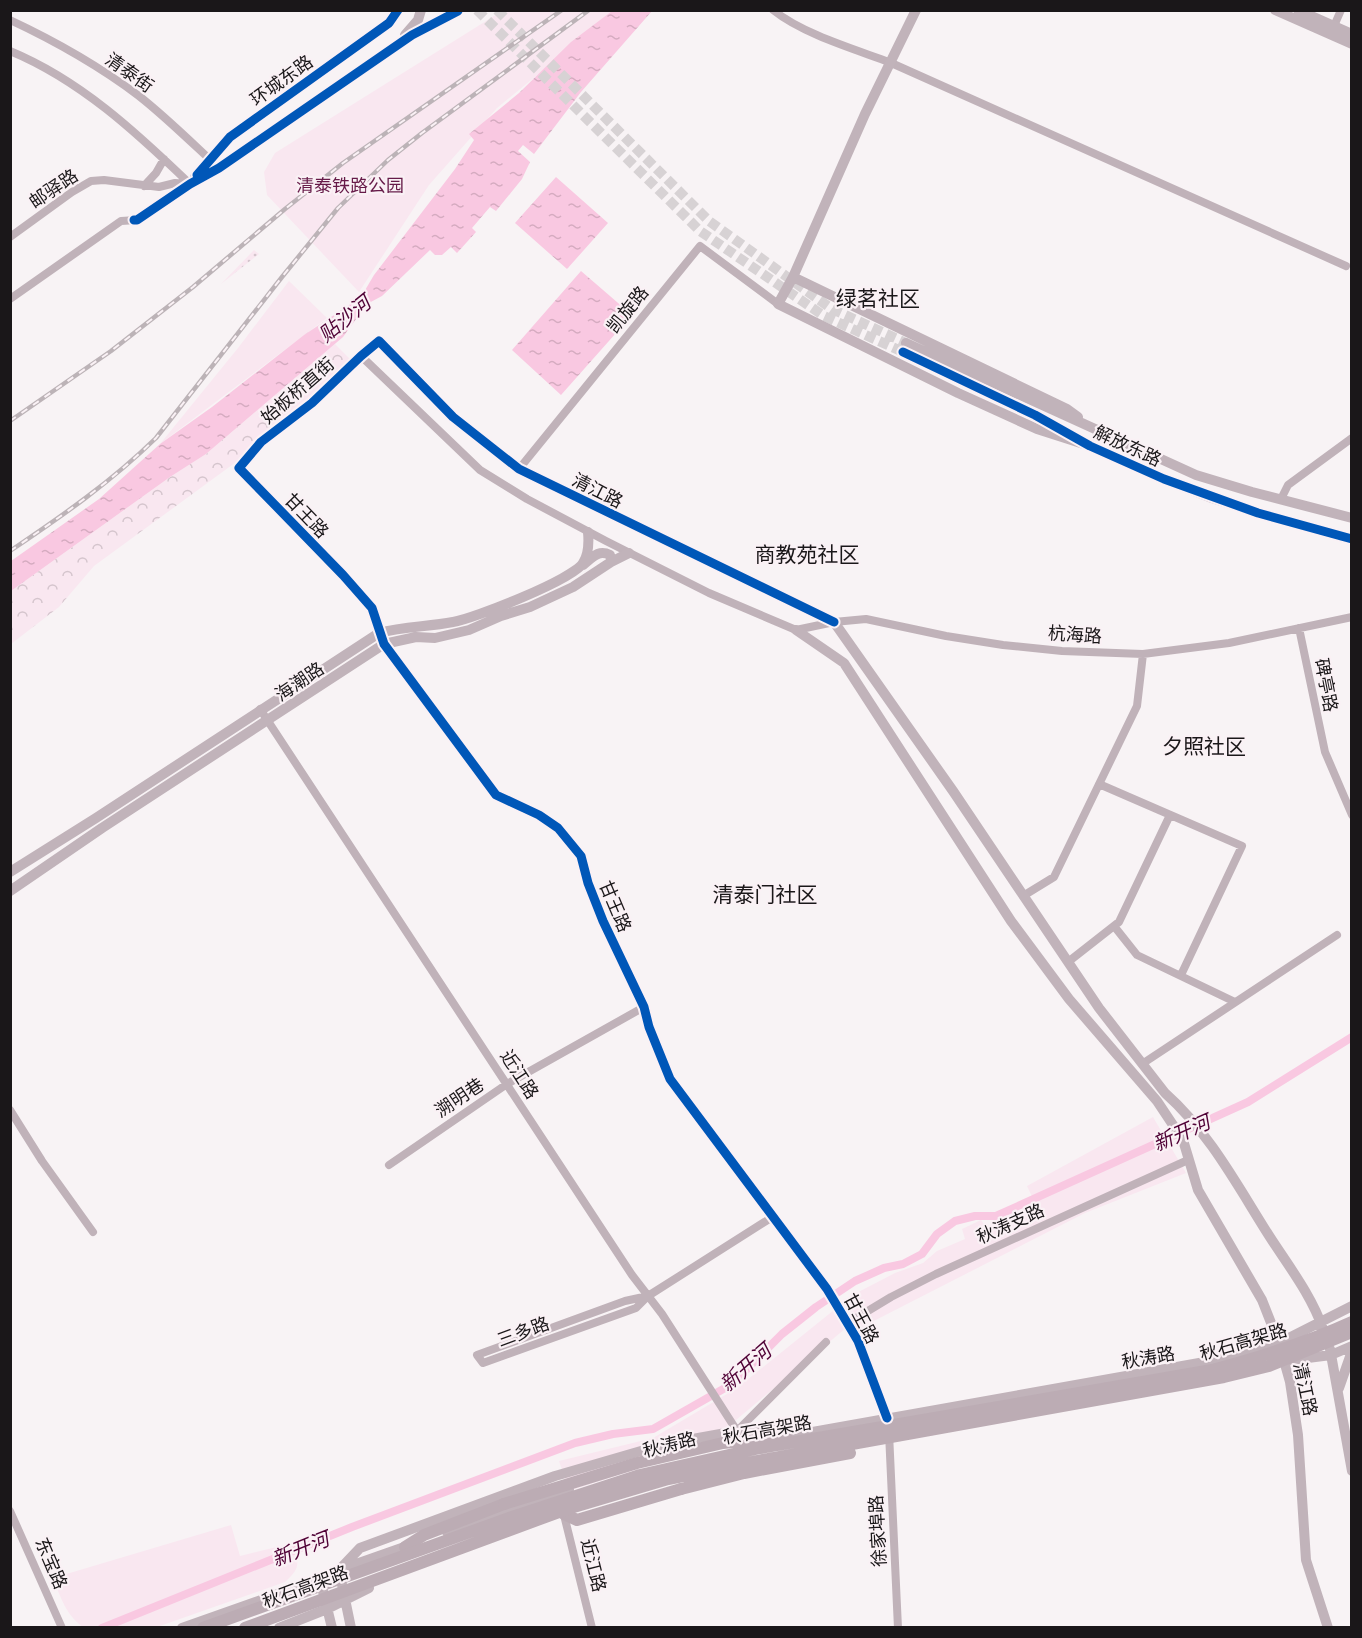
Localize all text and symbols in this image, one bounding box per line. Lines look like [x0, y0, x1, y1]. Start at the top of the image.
street label: 清泰街 [102, 48, 158, 96]
street label: 环城东路 [245, 50, 317, 110]
street label: 邮驿路 [24, 164, 82, 212]
park label: 清泰铁路公园 [296, 174, 404, 196]
street label: 凯旋路 [601, 281, 653, 337]
district label: 绿茗社区 [836, 285, 920, 310]
water label: 贴沙河 [313, 287, 378, 346]
street label: 始板桥直街 [256, 352, 338, 428]
street label: 解放东路 [1091, 420, 1165, 470]
street label: 清江路 [569, 468, 627, 512]
street label: 甘王路 [280, 488, 334, 542]
district label: 商教苑社区 [755, 541, 860, 566]
street label: 杭海路 [1047, 621, 1103, 647]
street label: 碑亭路 [1311, 656, 1343, 714]
street label: 海潮路 [270, 657, 328, 705]
district label: 夕照社区 [1162, 733, 1246, 758]
street label: 甘王路 [595, 877, 637, 935]
district label: 清泰门社区 [713, 881, 818, 906]
street label: 近江路 [496, 1045, 544, 1103]
street label: 溯明巷 [430, 1073, 488, 1121]
water label: 新开河 [1149, 1107, 1217, 1155]
street label: 秋涛支路 [973, 1198, 1047, 1248]
street label: 甘王路 [840, 1289, 884, 1347]
street label: 三多路 [494, 1311, 552, 1351]
street label: 秋石高架路 [1197, 1318, 1289, 1364]
water label: 新开河 [714, 1336, 779, 1396]
street label: 秋涛路 [1120, 1341, 1176, 1373]
street label: 清江路 [1290, 1360, 1322, 1418]
street label: 秋石高架路 [721, 1410, 813, 1448]
street label: 秋涛路 [640, 1427, 698, 1461]
street label: 徐家埠路 [864, 1494, 890, 1568]
water label: 新开河 [268, 1524, 336, 1570]
street label: 东宝路 [31, 1534, 73, 1592]
street label: 近江路 [577, 1536, 611, 1594]
street label: 秋石高架路 [259, 1560, 351, 1612]

